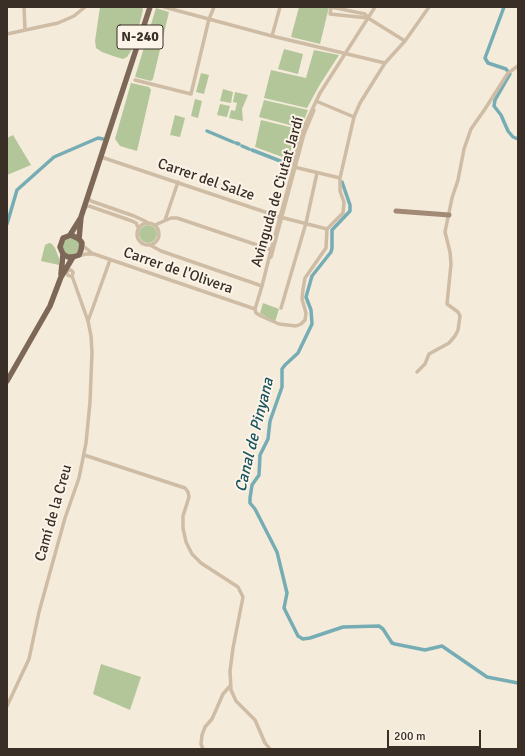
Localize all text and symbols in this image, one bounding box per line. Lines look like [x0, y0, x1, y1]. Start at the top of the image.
road number: N-240 [117, 25, 163, 49]
street label: Avinguda de Ciutat Jardí [248, 115, 308, 269]
street label: Carrer del Salze [155, 155, 257, 205]
street label: Carrer de l'Olivera [121, 244, 235, 298]
water label: Canal de Pinyana [232, 376, 278, 494]
street label: Camí de la Creu [32, 462, 76, 564]
scale bar [389, 722, 483, 748]
text: 200 m [394, 729, 426, 744]

